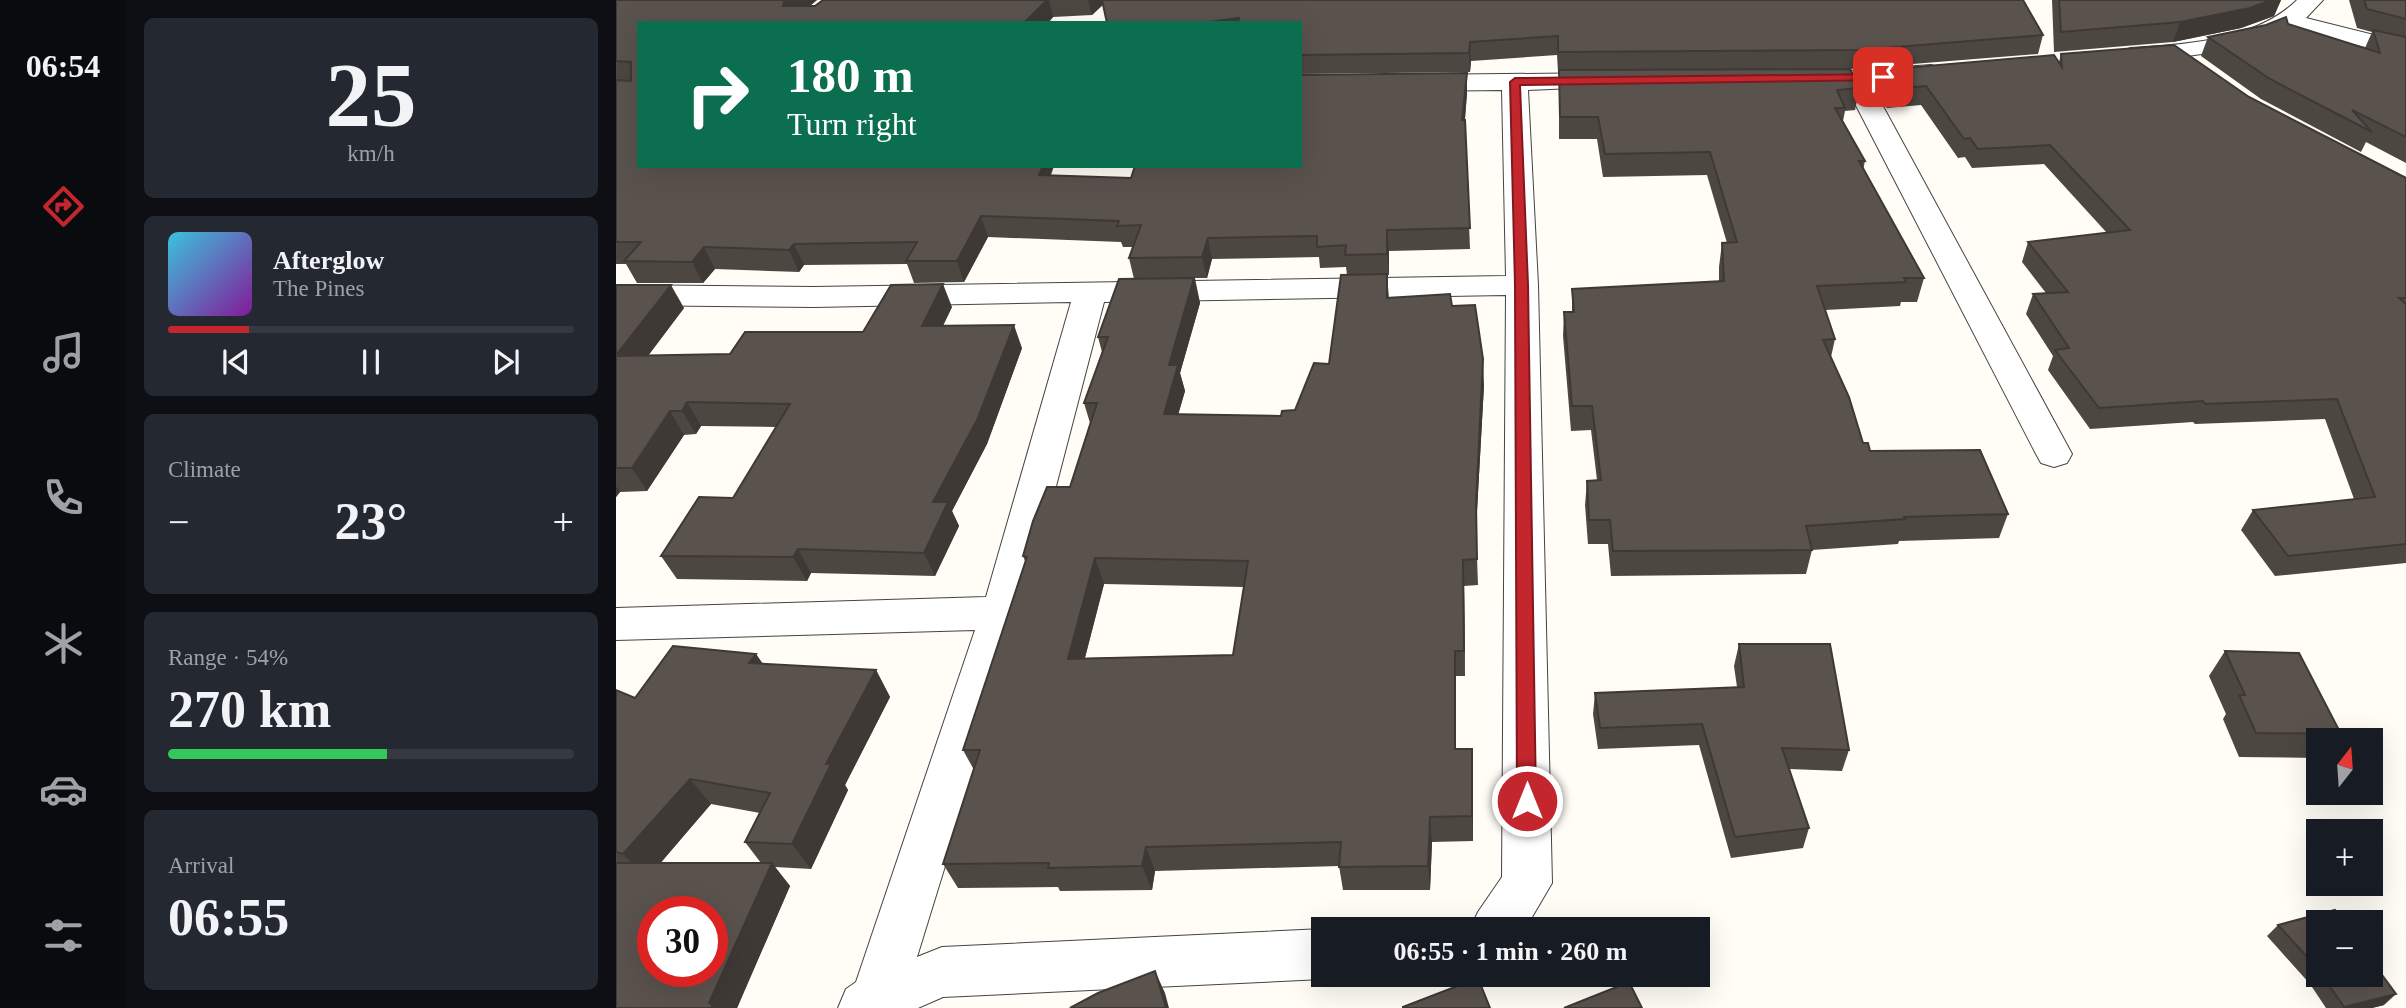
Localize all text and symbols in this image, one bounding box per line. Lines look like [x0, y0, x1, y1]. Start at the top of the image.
text: 25 [326, 45, 417, 146]
pin [1853, 47, 1913, 107]
text: 06:54 [26, 48, 100, 84]
text: 180 m [787, 48, 914, 103]
icon: right [672, 49, 763, 140]
icon: arrive [1864, 58, 1902, 96]
text: Turn right [787, 106, 917, 142]
text: km/h [347, 141, 395, 166]
icon: directions [39, 182, 88, 231]
text: Afterglow [273, 246, 384, 275]
text: The Pines [273, 276, 364, 301]
icon: music [39, 328, 88, 377]
icon: previous [217, 343, 255, 381]
icon: pause [352, 343, 390, 381]
icon: next [487, 343, 525, 381]
text: Climate [168, 457, 241, 482]
icon: phone [39, 473, 88, 522]
text: 23° [335, 493, 407, 550]
text: − [168, 501, 189, 543]
text: + [553, 501, 574, 543]
icon: climate [39, 619, 88, 668]
text: Range · 54% [168, 645, 288, 670]
text: 270 km [168, 681, 331, 738]
north arrow [2306, 728, 2384, 805]
map controls [2306, 728, 2383, 987]
position arrow [1490, 764, 1564, 838]
icon: car [39, 765, 88, 814]
button: + [2306, 819, 2383, 896]
text: Arrival [168, 853, 234, 878]
text: 06:55 [168, 889, 289, 946]
speed limit sign: 30 [637, 896, 728, 987]
button: − [2306, 910, 2383, 987]
icon: filters [39, 911, 88, 960]
text: 06:55 · 1 min · 260 m [1394, 937, 1628, 966]

